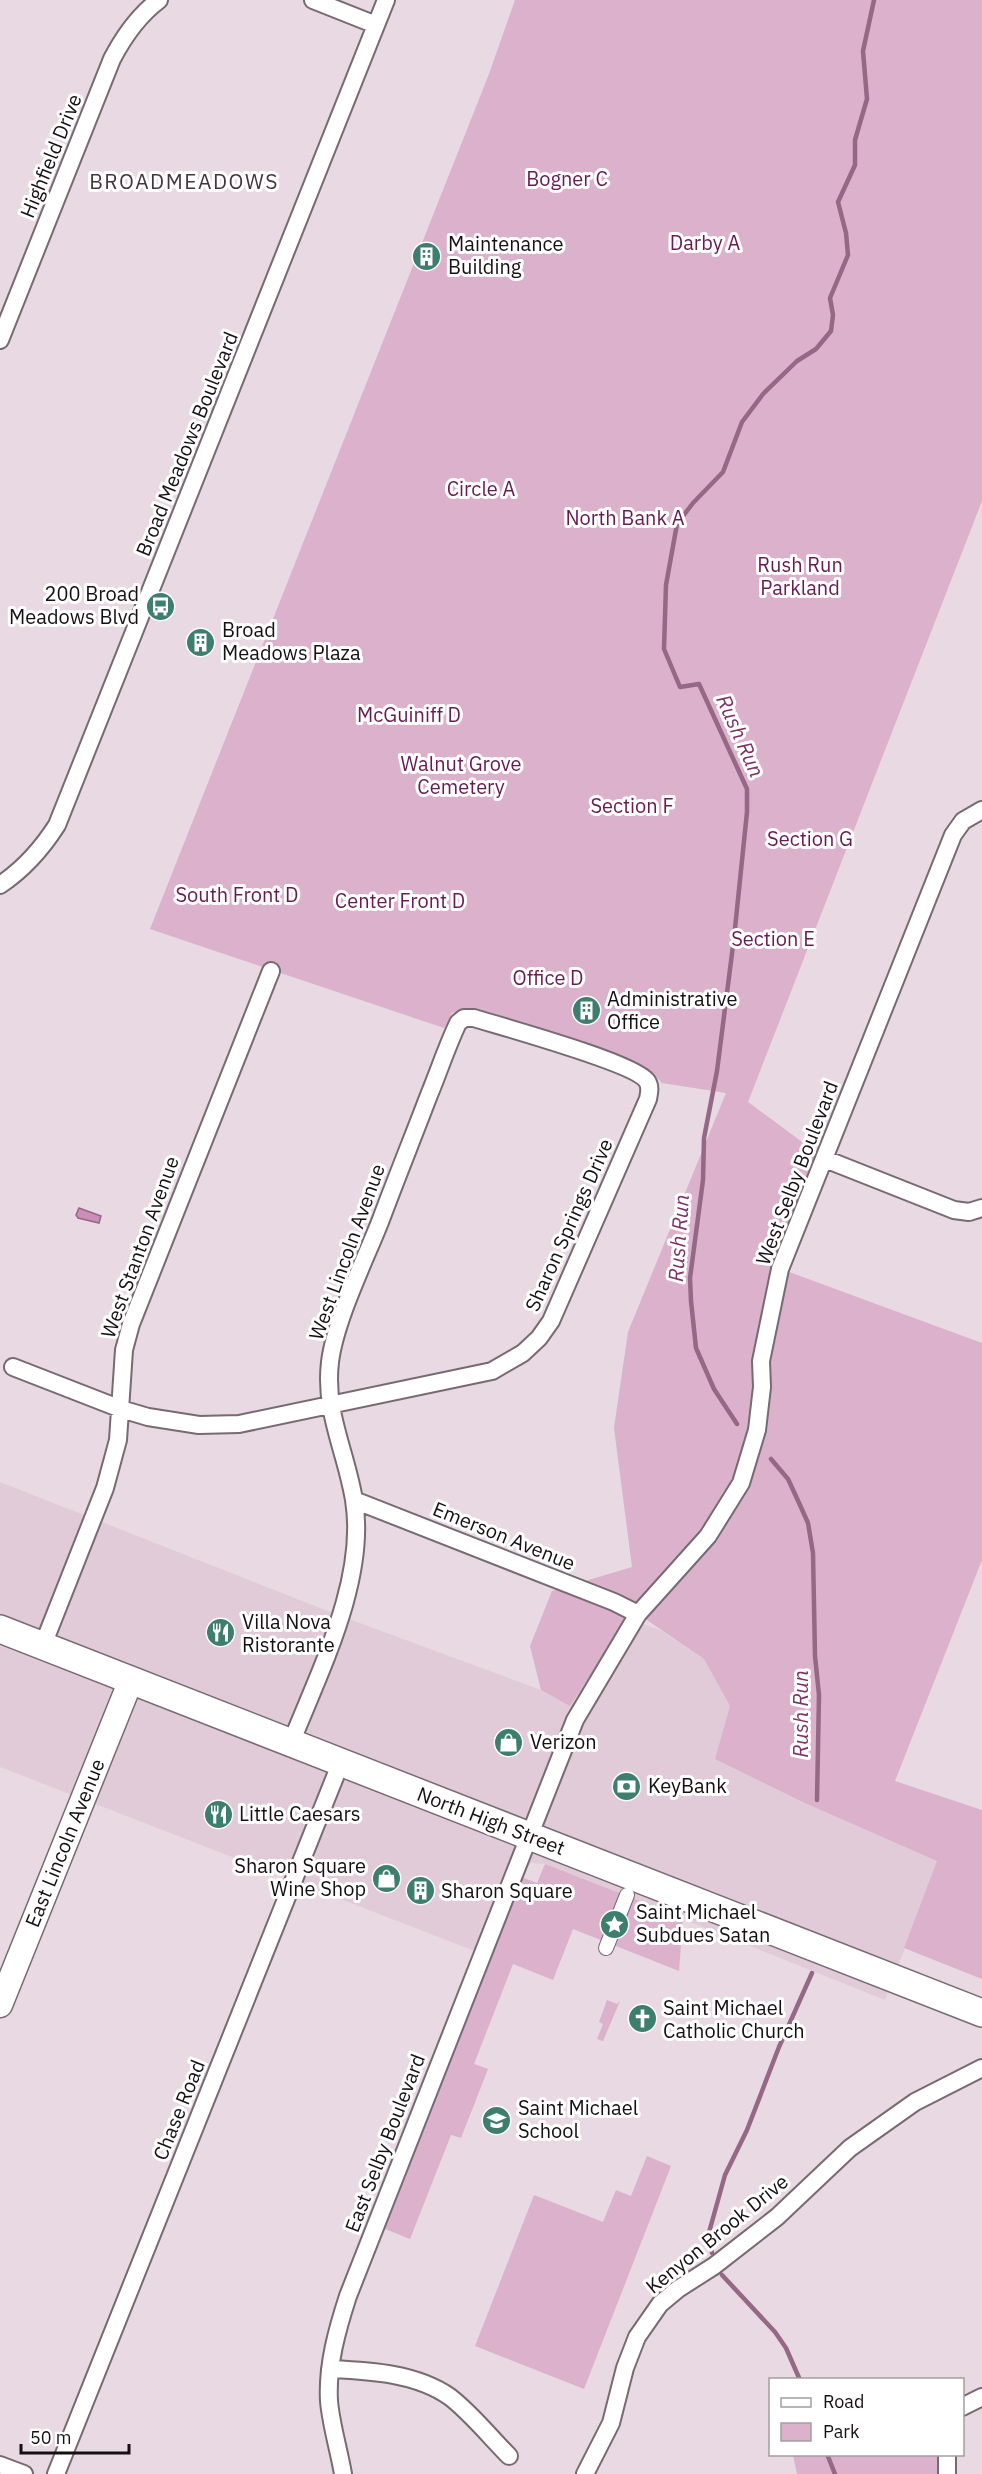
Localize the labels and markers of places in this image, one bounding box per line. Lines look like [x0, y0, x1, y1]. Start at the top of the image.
place label: Maintenance Building [448, 230, 564, 280]
building icon: Maintenance Building [411, 240, 443, 272]
place label: 200 Broad Meadows Blvd [9, 580, 139, 630]
bus stop icon: 200 Broad Meadows Blvd [144, 590, 176, 622]
place label: Broad Meadows Plaza [222, 616, 361, 666]
building icon: Broad Meadows Plaza [185, 626, 217, 658]
place label: Administrative Office [607, 985, 737, 1035]
building icon: Administrative Office [570, 994, 602, 1026]
place label: Villa Nova Ristorante [242, 1608, 335, 1658]
restaurant icon: Villa Nova Ristorante [205, 1617, 237, 1649]
shop icon: Verizon [493, 1726, 525, 1758]
place label: Verizon [530, 1728, 597, 1755]
bank icon: KeyBank [611, 1770, 643, 1802]
place label: KeyBank [648, 1772, 727, 1799]
restaurant icon: Little Caesars [202, 1798, 234, 1830]
place label: Little Caesars [239, 1800, 361, 1827]
place label: Sharon Square Wine Shop [234, 1852, 366, 1902]
shop icon: Sharon Square Wine Shop [371, 1862, 403, 1894]
building icon: Sharon Square [404, 1875, 436, 1907]
place label: Sharon Square [441, 1877, 573, 1904]
place label: Saint Michael Subdues Satan [636, 1898, 770, 1948]
place icon: Saint Michael Subdues Satan [599, 1908, 631, 1940]
place label: Saint Michael Catholic Church [663, 1994, 805, 2044]
church icon: Saint Michael Catholic Church [626, 2003, 658, 2035]
place label: Saint Michael School [518, 2094, 638, 2144]
school or university icon: Saint Michael School [481, 2104, 513, 2136]

